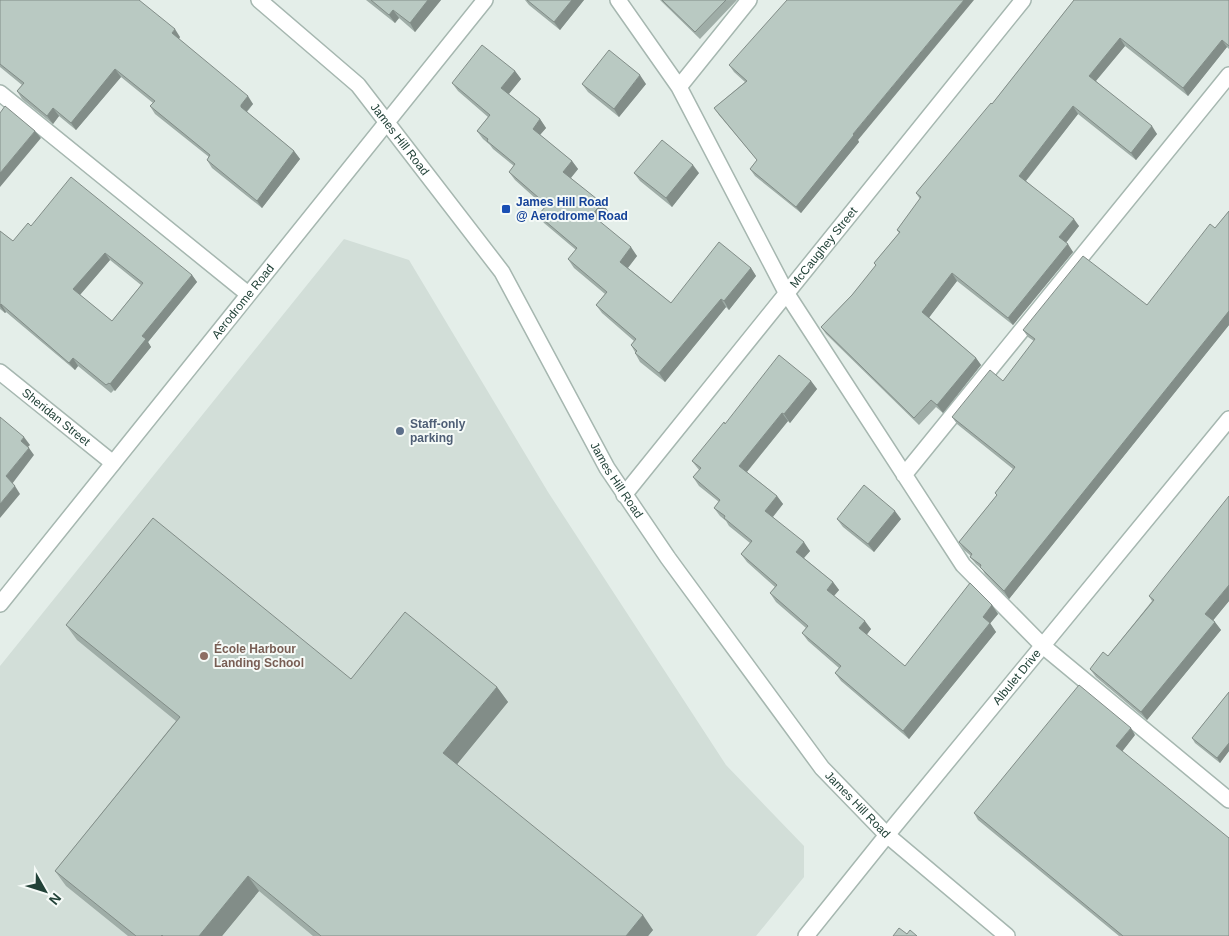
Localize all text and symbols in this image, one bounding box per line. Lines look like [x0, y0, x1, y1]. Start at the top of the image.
street label: James Hill Road [368, 100, 432, 178]
place label: James Hill Road @ Aerodrome Road [516, 195, 628, 223]
marker: James Hill Road @ Aerodrome Road [500, 203, 512, 215]
street label: McCaughey Street [787, 204, 861, 291]
street label: Aerodrome Road [209, 261, 277, 342]
street label: Sheridan Street [19, 386, 94, 449]
place label: Staff-only parking [410, 417, 466, 445]
marker: Staff-only parking [394, 425, 406, 437]
street label: James Hill Road [587, 439, 646, 521]
place label: École Harbour Landing School [214, 641, 304, 670]
street label: Albulet Drive [990, 646, 1044, 708]
marker: École Harbour Landing School [198, 650, 210, 662]
street label: James Hill Road [822, 768, 893, 841]
north arrow [20, 866, 70, 916]
text: N [46, 890, 65, 908]

